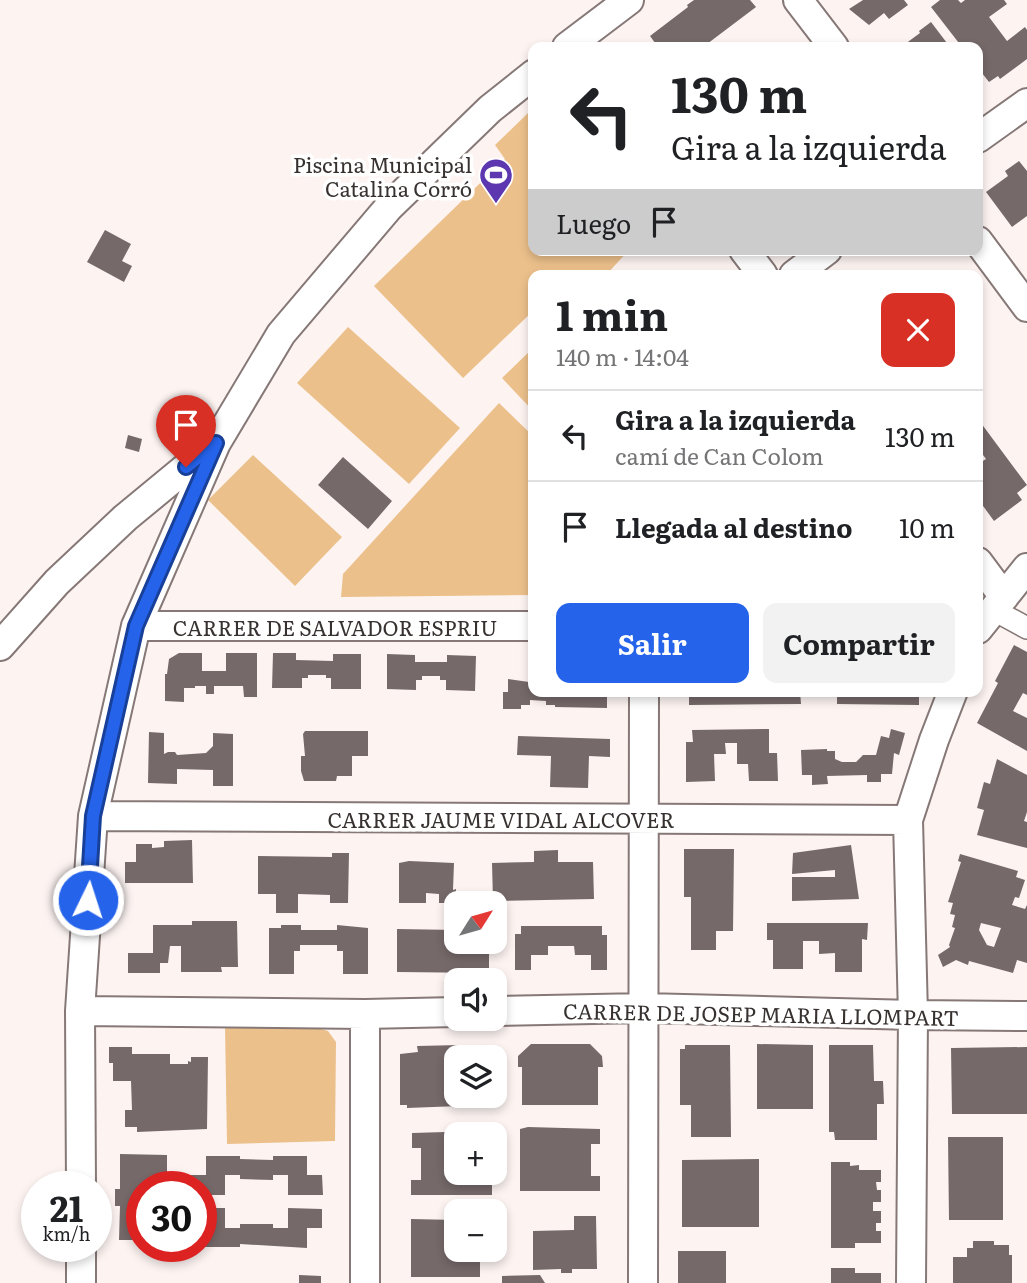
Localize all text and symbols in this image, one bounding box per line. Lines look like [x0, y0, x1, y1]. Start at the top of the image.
text: 130 m [671, 55, 807, 128]
icon: left [556, 70, 647, 161]
text: Gira a la izquierda [671, 122, 946, 170]
place label: Piscina Municipal Catalina Corró [293, 148, 472, 203]
sports icon: Piscina Municipal Catalina Corró [477, 156, 515, 205]
text: Luego [556, 203, 631, 242]
icon: arrive [645, 203, 683, 241]
text: 1 min [556, 282, 668, 344]
button: close [881, 293, 955, 367]
text: 140 m · 14:04 [556, 339, 689, 373]
pin [156, 395, 216, 467]
text: Gira a la izquierda [615, 399, 856, 438]
icon: arrive [167, 406, 205, 444]
text: 130 m [885, 416, 955, 455]
icon: left [556, 417, 594, 455]
text: camí de Can Colom [615, 438, 824, 472]
text: Llegada al destino [615, 507, 852, 546]
text: 10 m [899, 507, 955, 546]
icon: arrive [556, 508, 594, 546]
button: Salir [556, 603, 749, 683]
button: Compartir [763, 603, 955, 683]
street label: CARRER DE SALVADOR ESPRIU [173, 611, 497, 642]
street label: CARRER JAUME VIDAL ALCOVER [327, 803, 675, 834]
position arrow [51, 863, 125, 937]
north arrow [444, 891, 508, 954]
map controls [444, 891, 507, 1262]
button: sound [444, 968, 507, 1031]
street label: CARRER DE JOSEP MARIA LLOMPART [563, 994, 959, 1032]
button: layers [444, 1045, 507, 1108]
button: + [444, 1122, 507, 1185]
speed limit sign: 30 [126, 1171, 217, 1262]
text: 21 [50, 1181, 83, 1233]
button: − [444, 1199, 507, 1262]
text: km/h [43, 1220, 90, 1247]

